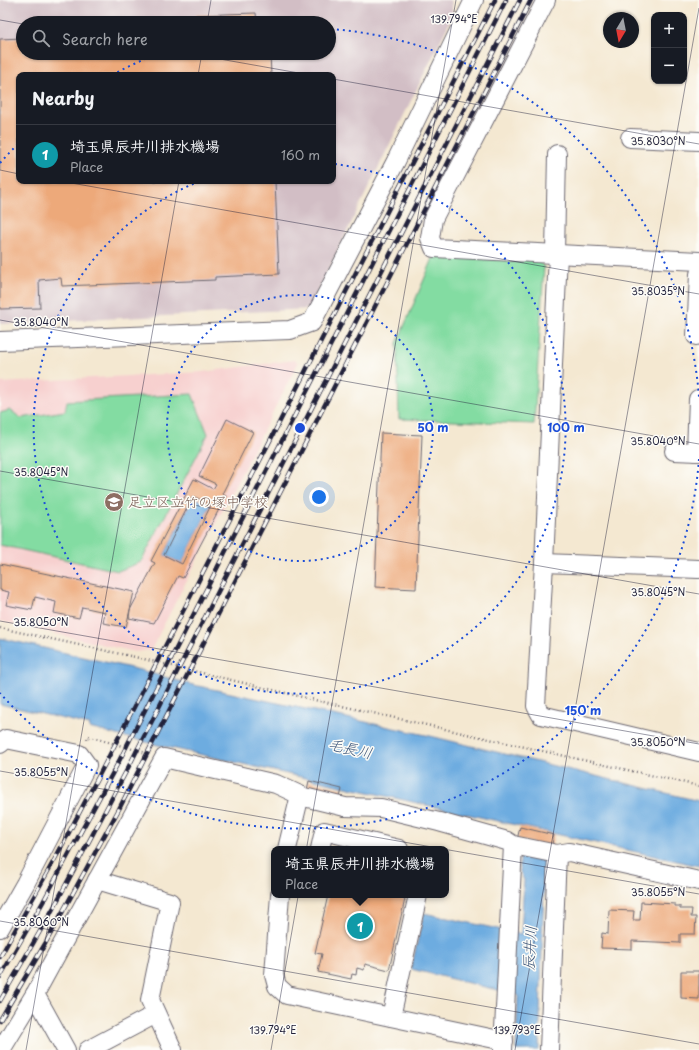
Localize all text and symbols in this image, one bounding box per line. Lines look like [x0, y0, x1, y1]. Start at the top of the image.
text: 139.794°E [431, 11, 477, 26]
north arrow [603, 12, 639, 48]
map controls [651, 12, 687, 84]
button: + [651, 12, 687, 48]
search box [16, 16, 336, 60]
icon: search [30, 27, 52, 49]
text: Search here [62, 27, 148, 50]
button: − [651, 48, 687, 84]
text: Nearby [32, 85, 94, 111]
text: 35.8030°N [630, 133, 686, 148]
text: 埼玉県辰井川排水機場 [70, 134, 220, 157]
text: 1 [42, 145, 48, 164]
text: 160 m [281, 145, 320, 164]
text: Place [70, 157, 103, 176]
text: 35.8035°N [631, 283, 685, 298]
text: 35.8040°N [13, 314, 69, 329]
text: 50 m [417, 418, 449, 436]
text: 100 m [547, 418, 585, 436]
centre of rings [293, 421, 307, 435]
text: 35.8040°N [630, 433, 686, 448]
text: 35.8045°N [14, 464, 68, 479]
your location [309, 487, 329, 507]
school or university icon: 足立区立竹の塚中学校 [103, 491, 125, 513]
place label: 足立区立竹の塚中学校 [128, 491, 268, 512]
text: 35.8045°N [631, 584, 685, 599]
text: 35.8050°N [13, 614, 69, 629]
text: 150 m [565, 701, 601, 719]
water label: 毛長川 [326, 731, 375, 764]
text: 35.8050°N [630, 734, 686, 749]
text: 35.8055°N [14, 764, 68, 779]
popup [271, 846, 449, 898]
text: 埼玉県辰井川排水機場 [285, 851, 435, 874]
text: Place [285, 874, 318, 893]
text: 35.8055°N [631, 884, 685, 899]
pin: 1 [347, 911, 373, 941]
text: 35.8060°N [13, 914, 69, 929]
water label: 辰井川 [516, 925, 541, 971]
text: 139.794°E [250, 1022, 296, 1037]
text: 139.793°E [494, 1022, 540, 1037]

